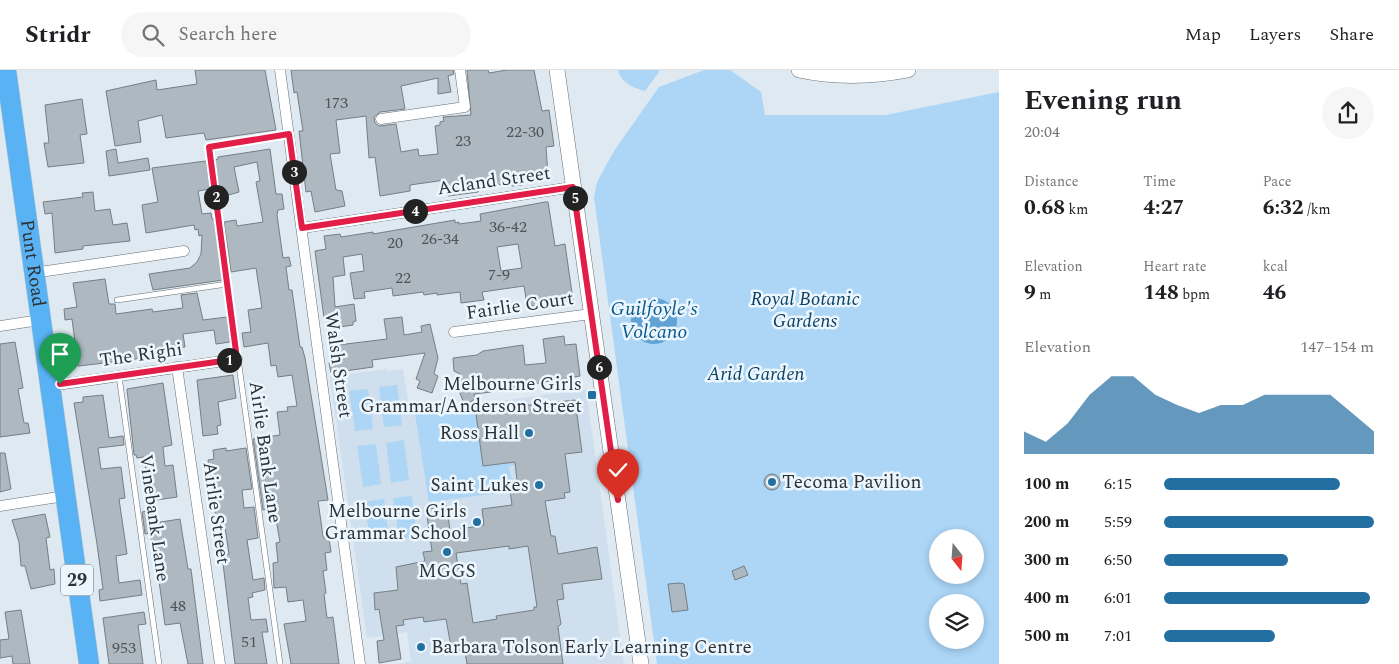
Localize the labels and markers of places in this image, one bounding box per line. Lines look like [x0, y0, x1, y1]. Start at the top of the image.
pin: 3 [282, 160, 306, 184]
pin: 2 [204, 184, 228, 210]
pin: 5 [562, 186, 588, 210]
pin: 4 [402, 198, 428, 224]
pin [39, 333, 81, 384]
pin: 1 [216, 348, 242, 372]
pin: 6 [586, 354, 612, 380]
place label: Melbourne Girls Grammar/Anderson Street [360, 370, 582, 421]
marker: Melbourne Girls Grammar/Anderson Street [586, 389, 598, 401]
place label: Ross Hall [439, 419, 519, 448]
marker: Ross Hall [523, 427, 535, 439]
pin [597, 449, 639, 500]
place label: Tecoma Pavilion [782, 468, 922, 497]
place label: Saint Lukes [430, 471, 529, 500]
marker: Tecoma Pavilion [766, 476, 778, 488]
marker: Saint Lukes [533, 479, 545, 491]
place label: Melbourne Girls Grammar School [324, 497, 467, 548]
marker: Melbourne Girls Grammar School [471, 516, 483, 528]
marker: MGGS [441, 546, 453, 558]
place label: MGGS [418, 557, 476, 586]
place label: Barbara Tolson Early Learning Centre [431, 633, 752, 662]
marker: Barbara Tolson Early Learning Centre [415, 641, 427, 653]

